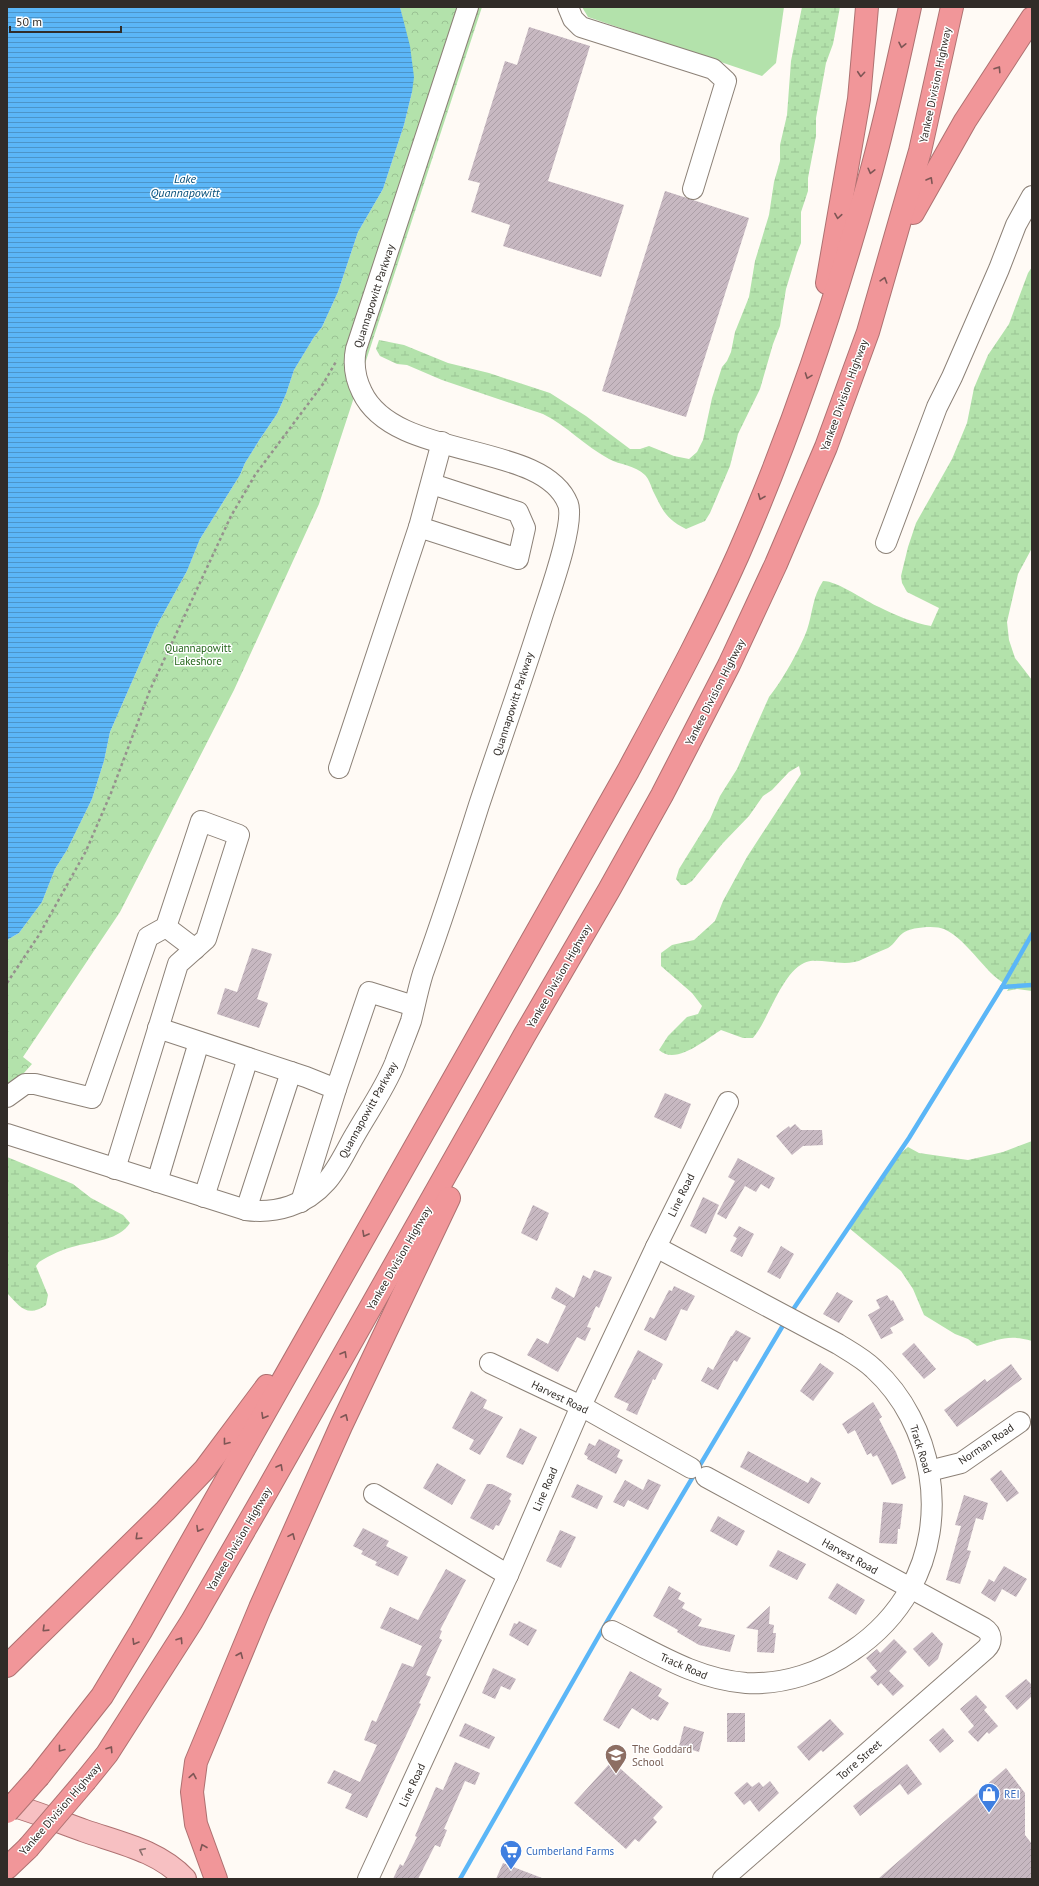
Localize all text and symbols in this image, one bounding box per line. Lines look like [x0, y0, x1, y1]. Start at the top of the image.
scale bar [10, 8, 121, 34]
text: 50 m [16, 14, 42, 29]
street label: Yankee Division Highway [916, 25, 954, 144]
one-way arrow [898, 42, 906, 48]
one-way arrow [993, 66, 1001, 73]
one-way arrow [857, 71, 866, 77]
one-way arrow [868, 168, 876, 175]
water label: Lake Quannapowitt [150, 171, 221, 200]
one-way arrow [926, 177, 933, 184]
one-way arrow [834, 213, 843, 219]
street label: Quannapowitt Parkway [351, 241, 398, 350]
one-way arrow [879, 277, 887, 284]
street label: Yankee Division Highway [817, 336, 871, 453]
one-way arrow [804, 372, 812, 379]
one-way arrow [758, 494, 766, 501]
street label: Yankee Division Highway [682, 636, 748, 748]
park label: Quannapowitt Lakeshore [165, 641, 232, 668]
street label: Quannapowitt Parkway [490, 649, 537, 758]
street label: Yankee Division Highway [524, 921, 595, 1030]
street label: Quannapowitt Parkway [336, 1058, 401, 1161]
street label: Line Road [665, 1171, 698, 1219]
street label: Yankee Division Highway [364, 1203, 435, 1312]
one-way arrow [363, 1230, 370, 1237]
one-way arrow [340, 1351, 347, 1358]
street label: Harvest Road [529, 1377, 591, 1417]
one-way arrow [261, 1412, 268, 1419]
one-way arrow [340, 1414, 348, 1421]
street label: Norman Road [956, 1420, 1016, 1468]
street label: Track Road [907, 1423, 935, 1475]
one-way arrow [224, 1437, 231, 1444]
one-way arrow [276, 1464, 283, 1471]
street label: Line Road [529, 1465, 561, 1513]
street label: Yankee Division Highway [204, 1484, 275, 1593]
one-way arrow [197, 1525, 204, 1532]
one-way arrow [135, 1532, 143, 1540]
one-way arrow [287, 1532, 295, 1540]
street label: Harvest Road [820, 1535, 881, 1577]
one-way arrow [43, 1624, 50, 1631]
one-way arrow [175, 1637, 183, 1644]
one-way arrow [132, 1638, 139, 1645]
street label: Track Road [658, 1650, 710, 1682]
one-way arrow [235, 1651, 243, 1659]
street label: Torre Street [834, 1737, 884, 1783]
school or university icon: The Goddard School [603, 1742, 629, 1775]
place label: The Goddard School [632, 1742, 692, 1769]
one-way arrow [59, 1744, 66, 1751]
one-way arrow [105, 1747, 112, 1754]
street label: Yankee Division Highway [16, 1759, 104, 1858]
street label: Line Road [396, 1761, 428, 1809]
one-way arrow [188, 1773, 197, 1779]
shop icon: REI [976, 1781, 1002, 1814]
place label: REI [1004, 1787, 1020, 1801]
supermarket icon: Cumberland Farms [498, 1838, 524, 1871]
one-way arrow [200, 1844, 208, 1851]
place label: Cumberland Farms [526, 1844, 615, 1858]
one-way arrow [139, 1848, 146, 1856]

